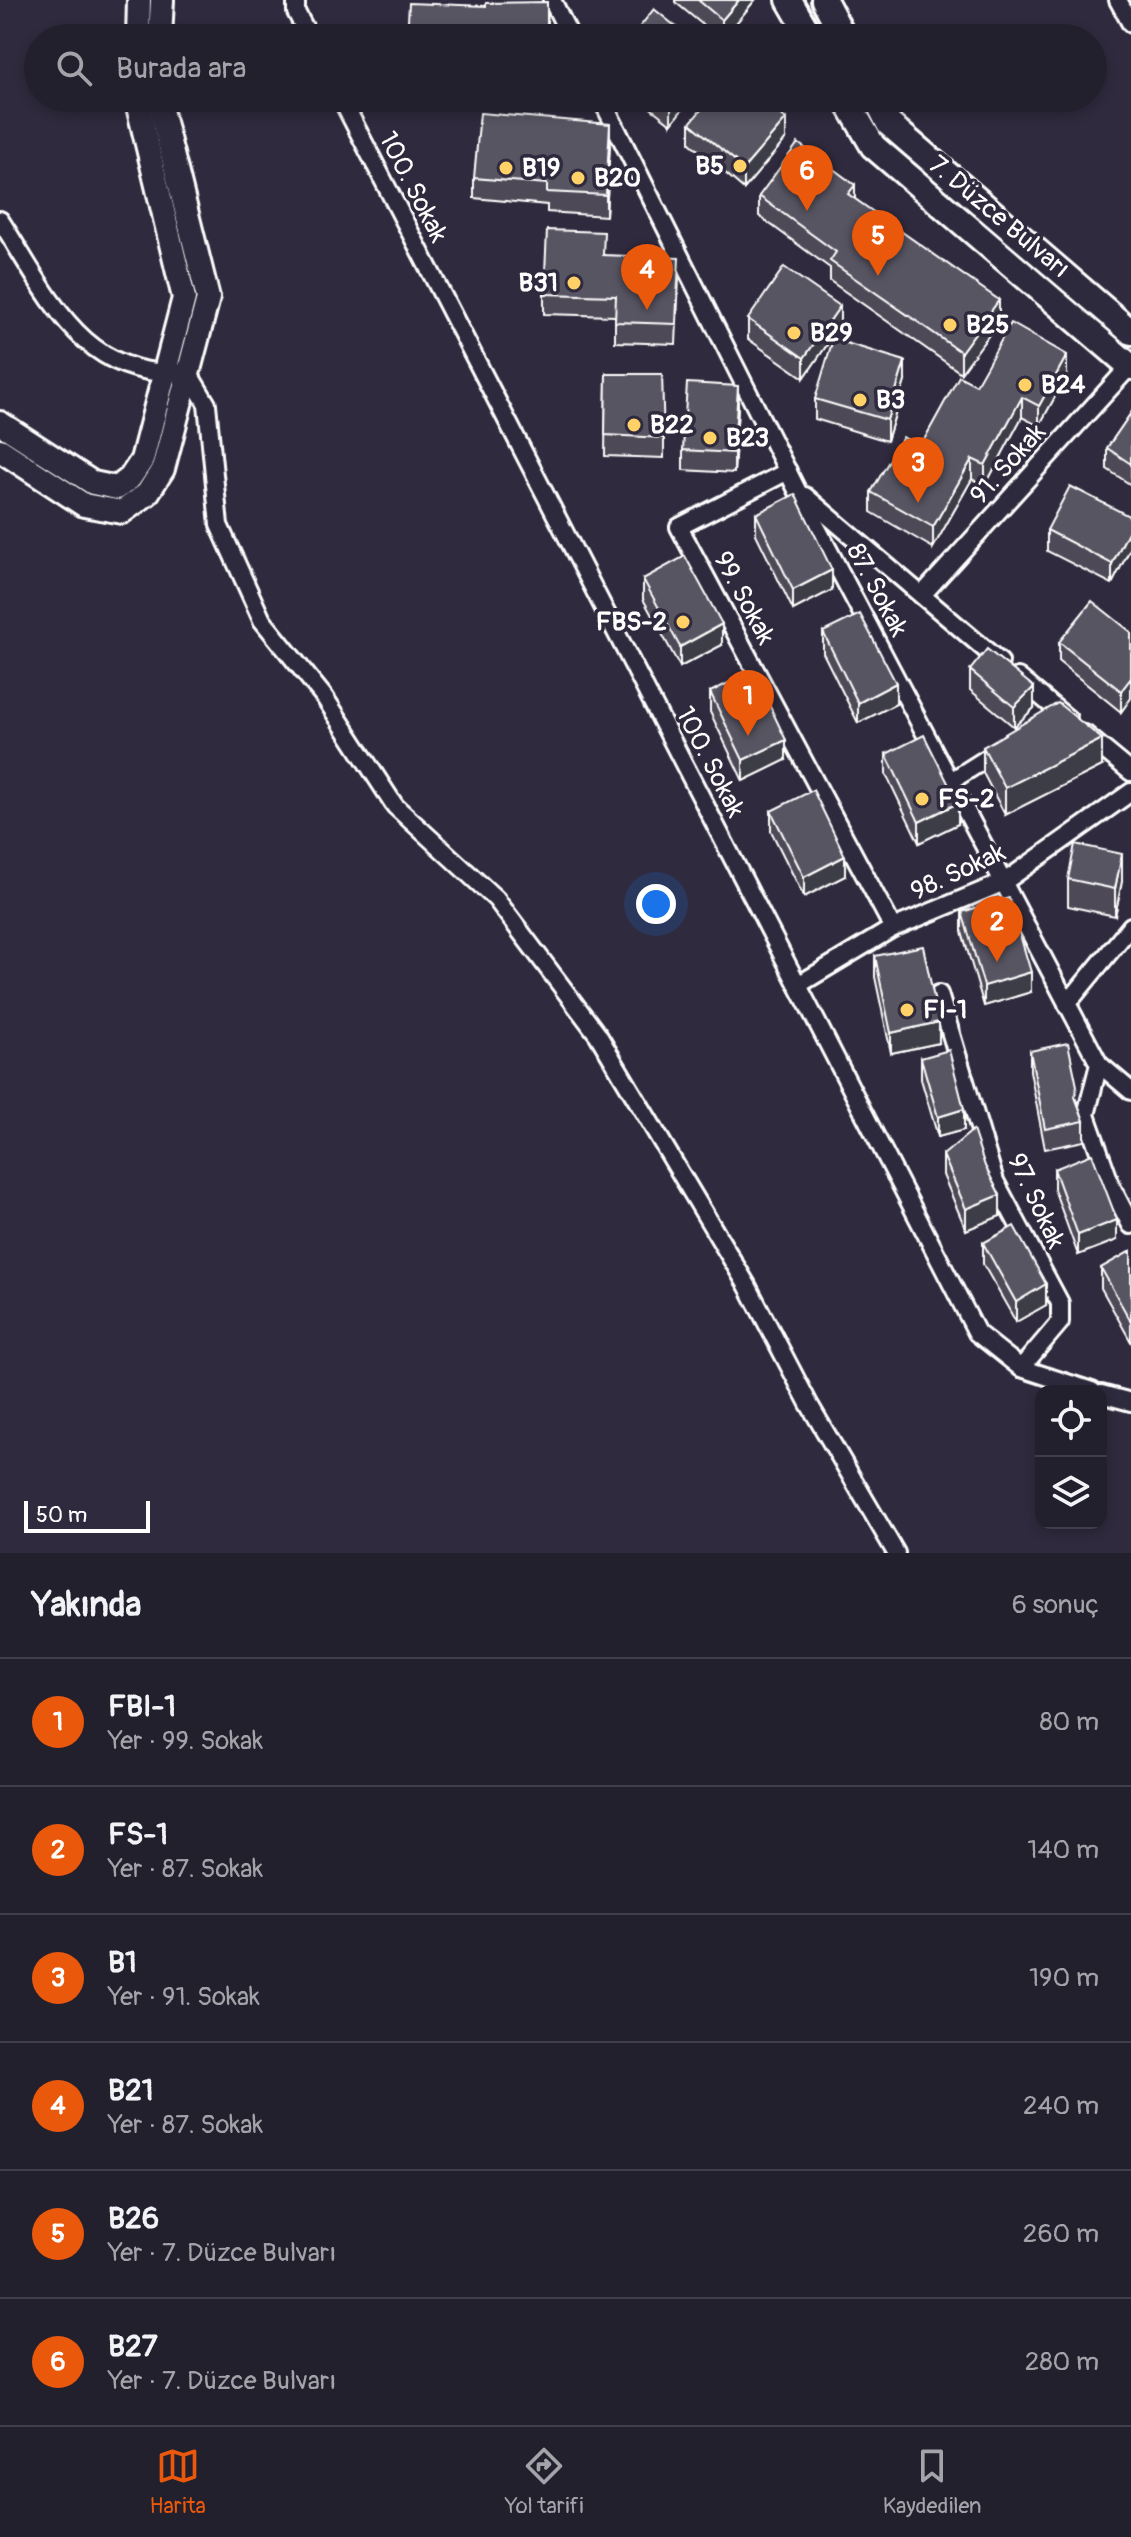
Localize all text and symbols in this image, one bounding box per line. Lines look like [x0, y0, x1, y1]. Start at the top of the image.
search box [24, 24, 1107, 112]
icon: search [52, 46, 96, 90]
text: Burada ara [116, 50, 247, 87]
street label: 100. Sokak [372, 126, 455, 248]
pin: 6 [781, 145, 833, 211]
street label: 7. Düzce Bulvarı [922, 149, 1076, 285]
place label: B5 [695, 150, 724, 182]
place label: B19 [522, 152, 560, 184]
marker: B5 [731, 157, 749, 175]
marker: B19 [497, 159, 515, 177]
place label: B20 [594, 162, 641, 194]
marker: B20 [569, 169, 587, 187]
pin: 5 [852, 210, 904, 276]
pin: 4 [621, 244, 673, 310]
place label: B31 [519, 267, 558, 299]
marker: B31 [565, 274, 583, 292]
place label: B25 [966, 309, 1009, 341]
marker: B25 [941, 316, 959, 334]
place label: B29 [810, 317, 853, 349]
marker: B29 [785, 324, 803, 342]
place label: B24 [1041, 369, 1085, 401]
marker: B24 [1016, 376, 1034, 394]
place label: B3 [876, 384, 905, 416]
marker: B3 [851, 391, 869, 409]
place label: B22 [650, 409, 694, 441]
marker: B22 [625, 416, 643, 434]
street label: 91. Sokak [963, 417, 1053, 511]
place label: B23 [726, 422, 769, 454]
marker: B23 [701, 429, 719, 447]
pin: 3 [892, 437, 944, 503]
street label: 87. Sokak [839, 538, 915, 642]
street label: 99. Sokak [706, 546, 782, 650]
place label: FBS-2 [596, 606, 667, 638]
marker: FBS-2 [674, 613, 692, 631]
pin: 1 [722, 670, 774, 736]
street label: 100. Sokak [669, 701, 752, 823]
place label: FS-2 [938, 783, 994, 815]
marker: FS-2 [913, 790, 931, 808]
street label: 98. Sokak [906, 836, 1011, 908]
your location [636, 884, 676, 924]
pin: 2 [971, 896, 1023, 962]
place label: FI-1 [923, 994, 967, 1026]
marker: FI-1 [898, 1001, 916, 1019]
street label: 97. Sokak [1000, 1148, 1072, 1254]
map controls [1035, 1385, 1107, 1529]
button: locate [1035, 1385, 1107, 1457]
button: layers [1035, 1457, 1107, 1529]
scale bar [24, 1497, 150, 1533]
text: 50 m [36, 1501, 87, 1529]
text: Yakında [32, 1584, 141, 1627]
text: 6 sonuç [1012, 1589, 1099, 1621]
text: FBI-1 [108, 1688, 176, 1725]
text: 1 [53, 1706, 63, 1738]
text: 80 m [1039, 1706, 1099, 1738]
text: Yer · 99. Sokak [108, 1725, 263, 1757]
text: FS-1 [108, 1816, 168, 1853]
text: 2 [51, 1834, 65, 1866]
text: 140 m [1027, 1834, 1099, 1866]
text: Yer · 87. Sokak [108, 1853, 263, 1885]
text: B1 [108, 1944, 137, 1981]
text: 3 [51, 1962, 65, 1994]
text: 190 m [1029, 1962, 1099, 1994]
text: Yer · 91. Sokak [108, 1981, 260, 2013]
text: B21 [108, 2072, 153, 2109]
text: 4 [50, 2090, 66, 2122]
text: 240 m [1023, 2090, 1099, 2122]
text: Yer · 87. Sokak [108, 2109, 263, 2141]
text: B26 [108, 2200, 159, 2237]
text: 5 [51, 2218, 65, 2250]
text: 260 m [1023, 2218, 1099, 2250]
text: Yer · 7. Düzce Bulvarı [108, 2237, 336, 2269]
text: B27 [108, 2328, 158, 2365]
text: 6 [50, 2346, 66, 2378]
text: 280 m [1025, 2346, 1099, 2378]
text: Yer · 7. Düzce Bulvarı [108, 2365, 336, 2397]
tab: Harita [150, 2444, 206, 2520]
tab: Yol tarifi [505, 2444, 584, 2520]
tab: Kaydedilen [883, 2444, 981, 2520]

